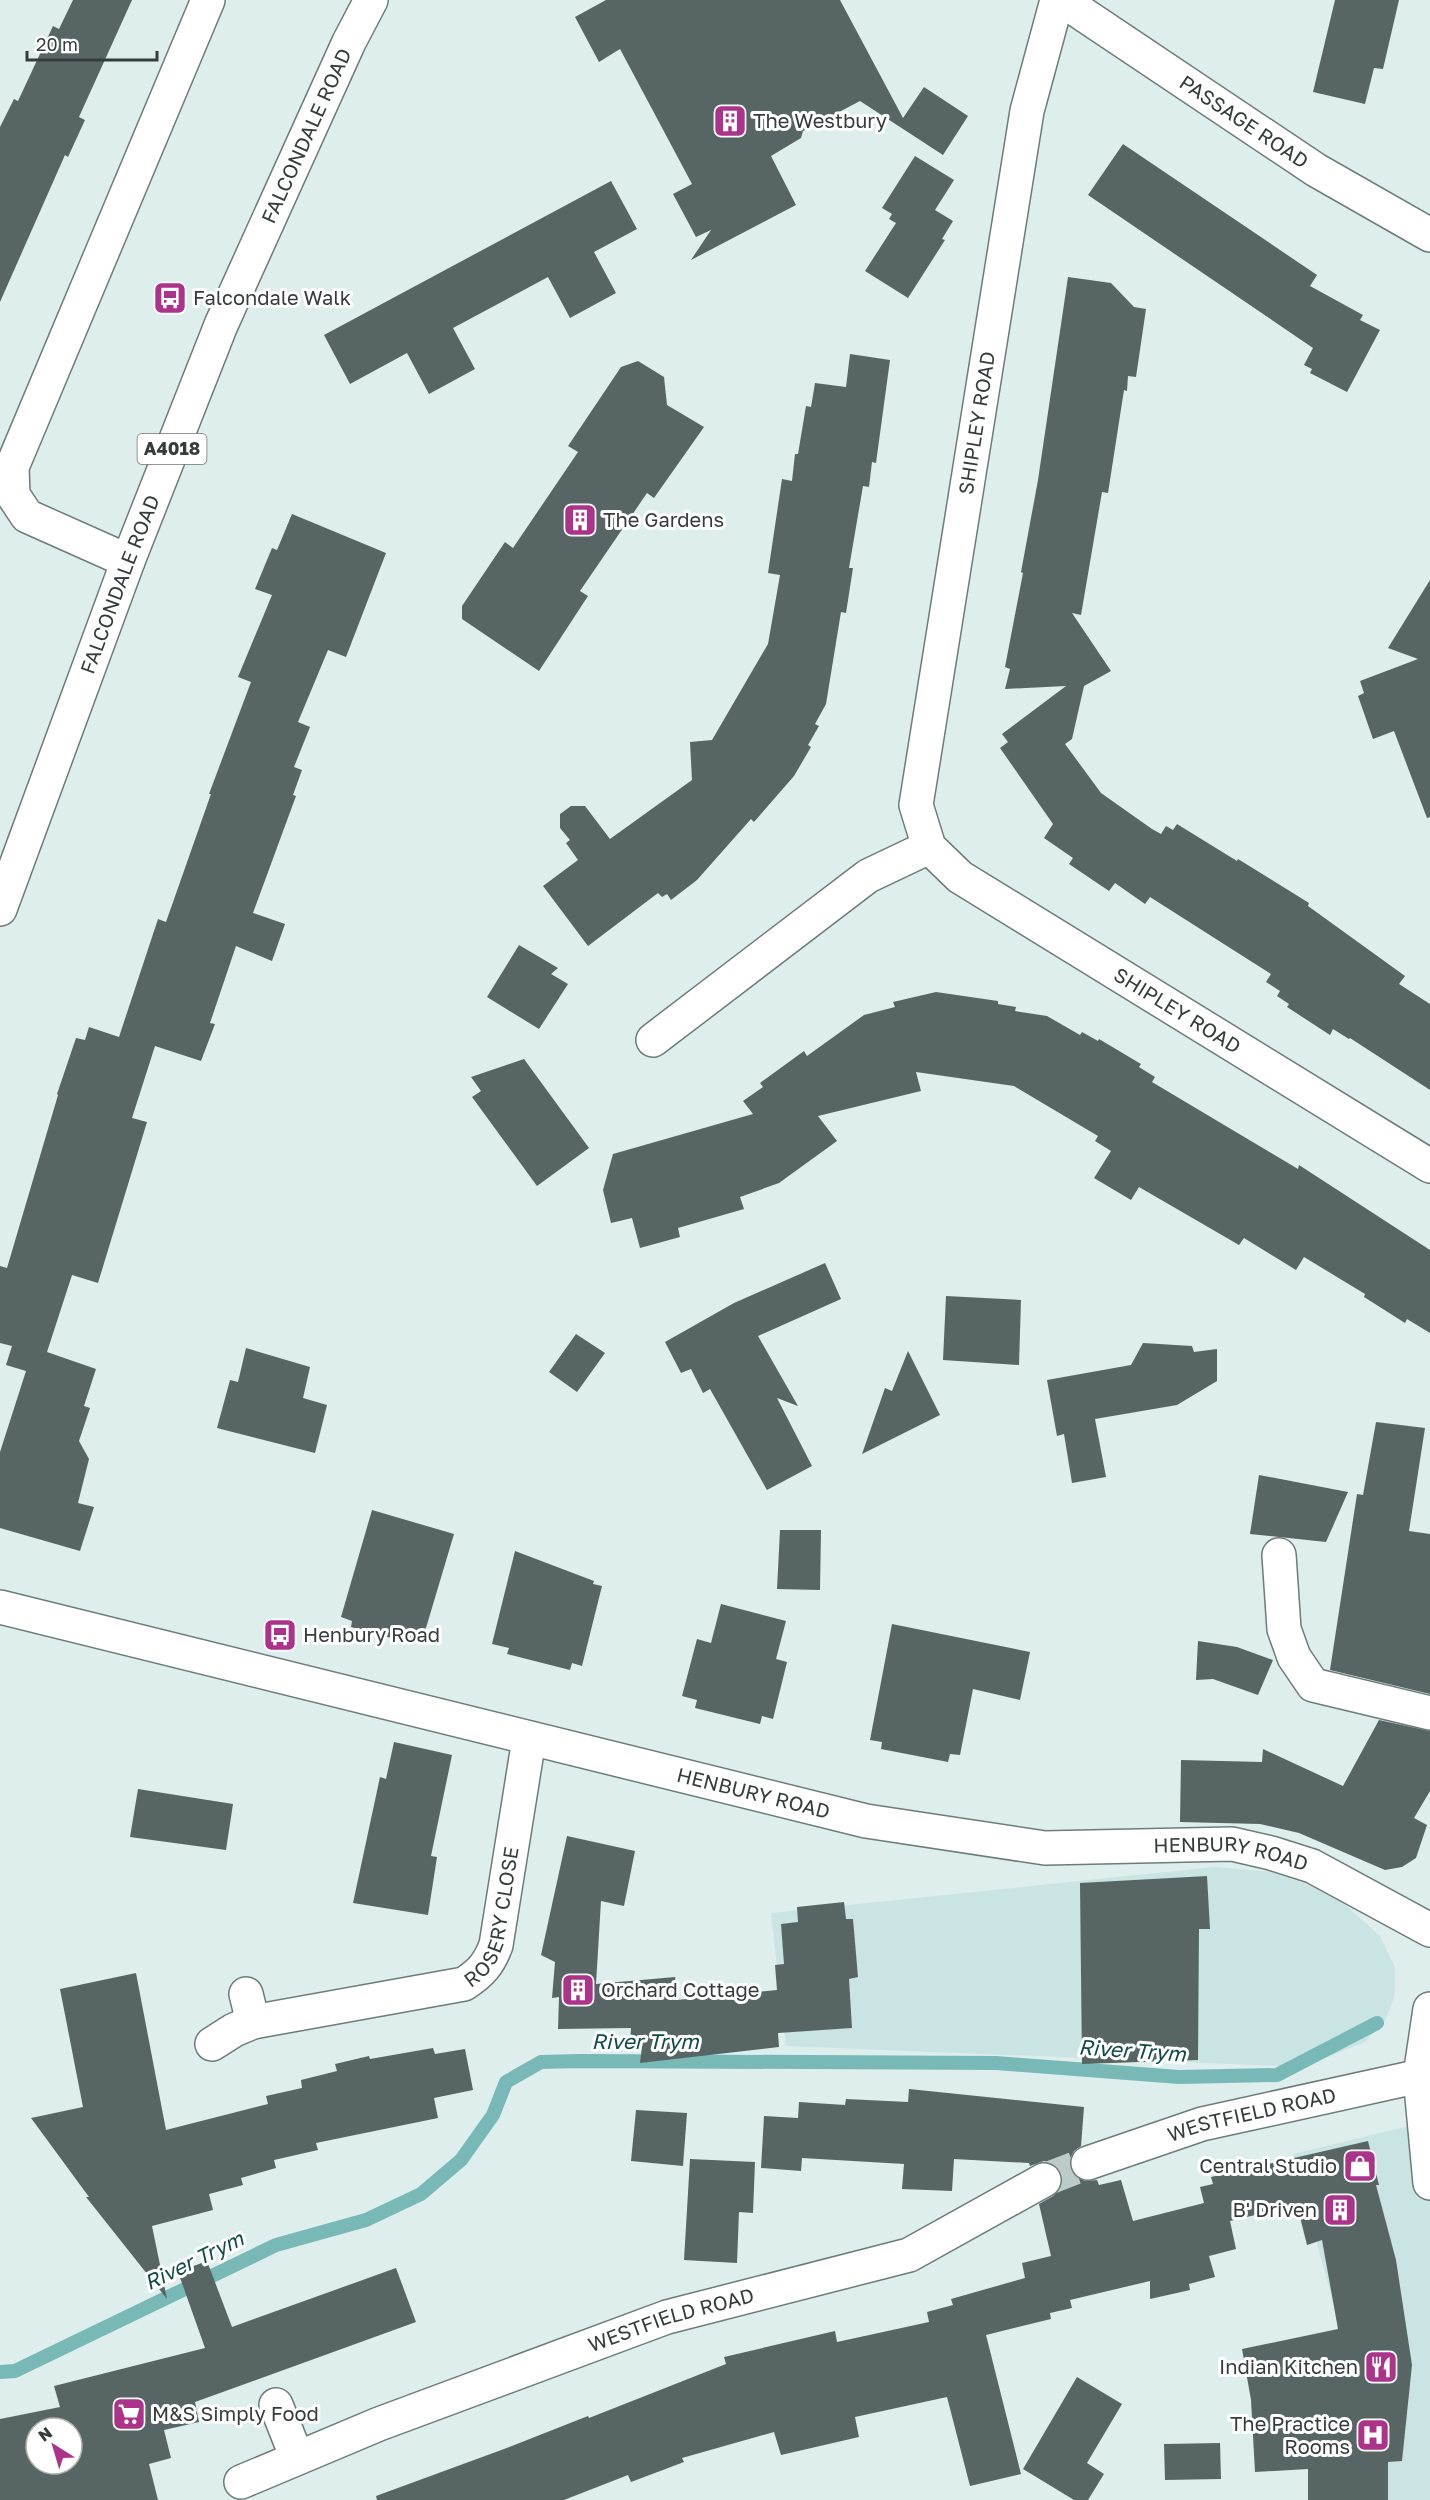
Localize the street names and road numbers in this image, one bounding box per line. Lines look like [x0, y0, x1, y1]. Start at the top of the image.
street label: FALCONDALE ROAD [256, 44, 356, 227]
street label: PASSAGE ROAD [1176, 69, 1313, 173]
street label: SHIPLEY ROAD [953, 350, 999, 496]
road number: A4018 [138, 434, 207, 464]
street label: FALCONDALE ROAD [75, 491, 164, 677]
street label: SHIPLEY ROAD [1110, 962, 1246, 1058]
street label: HENBURY ROAD [675, 1762, 833, 1823]
street label: HENBURY ROAD [1153, 1831, 1311, 1875]
street label: ROSERY CLOSE [459, 1845, 523, 1991]
street label: WESTFIELD ROAD [1164, 2082, 1338, 2146]
street label: WESTFIELD ROAD [584, 2282, 756, 2356]

